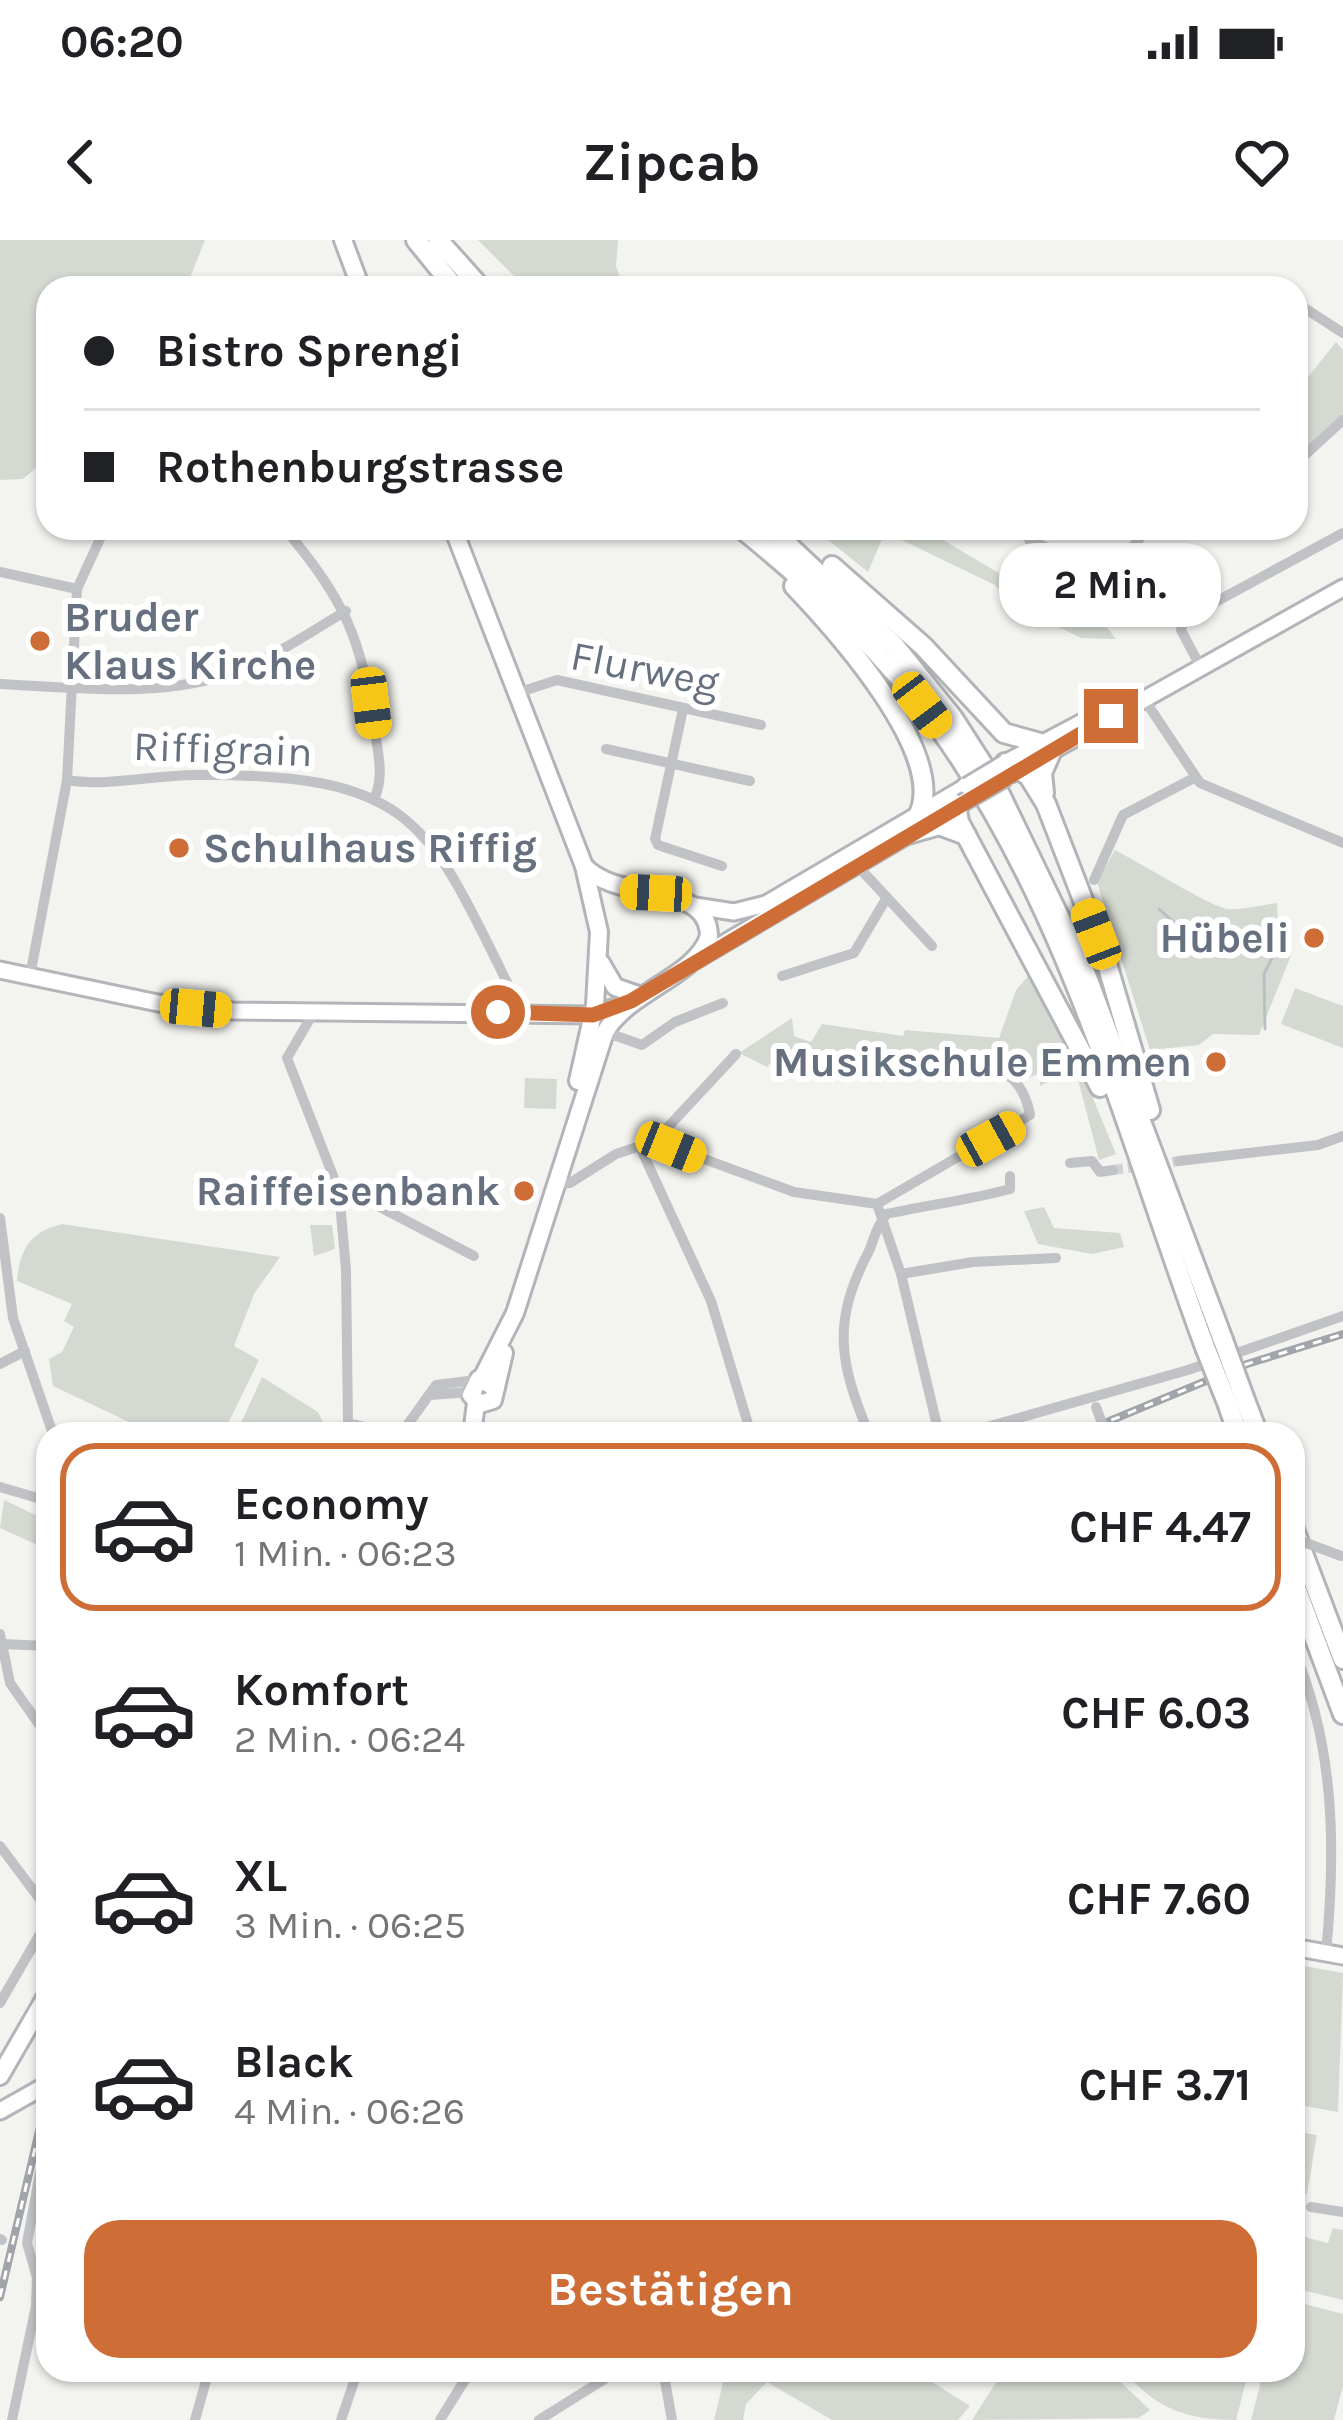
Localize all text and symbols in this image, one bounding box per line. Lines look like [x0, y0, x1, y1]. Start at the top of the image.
text: 06:20 [60, 16, 184, 68]
icon: back [48, 129, 114, 195]
icon: heart [1229, 129, 1295, 195]
text: Zipcab [583, 130, 760, 194]
text: Bistro Sprengi [156, 325, 463, 377]
text: Rothenburgstrasse [156, 441, 564, 493]
callout: 2 Min. [1000, 542, 1222, 626]
text: 2 Min. [1053, 562, 1167, 608]
place label: Bruder Klaus Kirche [64, 592, 316, 690]
marker: Bruder Klaus Kirche [27, 628, 53, 654]
street label: Flurweg [567, 630, 724, 708]
car [349, 665, 393, 741]
car [886, 665, 958, 745]
route end [1084, 689, 1138, 743]
street label: Riffigrain [132, 721, 314, 777]
place label: Schulhaus Riffig [203, 823, 537, 873]
marker: Schulhaus Riffig [166, 835, 192, 861]
car [619, 873, 693, 913]
car [1066, 894, 1126, 974]
place label: Hübeli [1159, 913, 1290, 963]
marker: Hübeli [1301, 925, 1327, 951]
route start [471, 985, 525, 1039]
car [159, 987, 233, 1029]
place label: Musikschule Emmen [773, 1037, 1192, 1087]
marker: Musikschule Emmen [1203, 1049, 1229, 1075]
car [951, 1106, 1031, 1172]
car [631, 1117, 711, 1177]
place label: Raiffeisenbank [196, 1166, 500, 1216]
marker: Raiffeisenbank [511, 1178, 537, 1204]
icon: car [90, 1473, 198, 1581]
text: Economy [234, 1478, 429, 1530]
text: CHF 4.47 [1069, 1501, 1251, 1553]
text: 1 Min. · 06:23 [234, 1530, 457, 1576]
icon: car [90, 1659, 198, 1767]
text: Komfort [234, 1664, 409, 1716]
text: CHF 6.03 [1061, 1687, 1251, 1739]
text: 2 Min. · 06:24 [234, 1716, 465, 1762]
icon: car [90, 1845, 198, 1953]
text: XL [234, 1850, 287, 1902]
text: CHF 7.60 [1067, 1873, 1251, 1925]
text: 3 Min. · 06:25 [234, 1902, 466, 1948]
icon: car [90, 2031, 198, 2139]
text: Black [234, 2036, 354, 2088]
text: CHF 3.71 [1079, 2059, 1251, 2111]
text: 4 Min. · 06:26 [234, 2088, 465, 2134]
button: Bestätigen [84, 2220, 1257, 2358]

